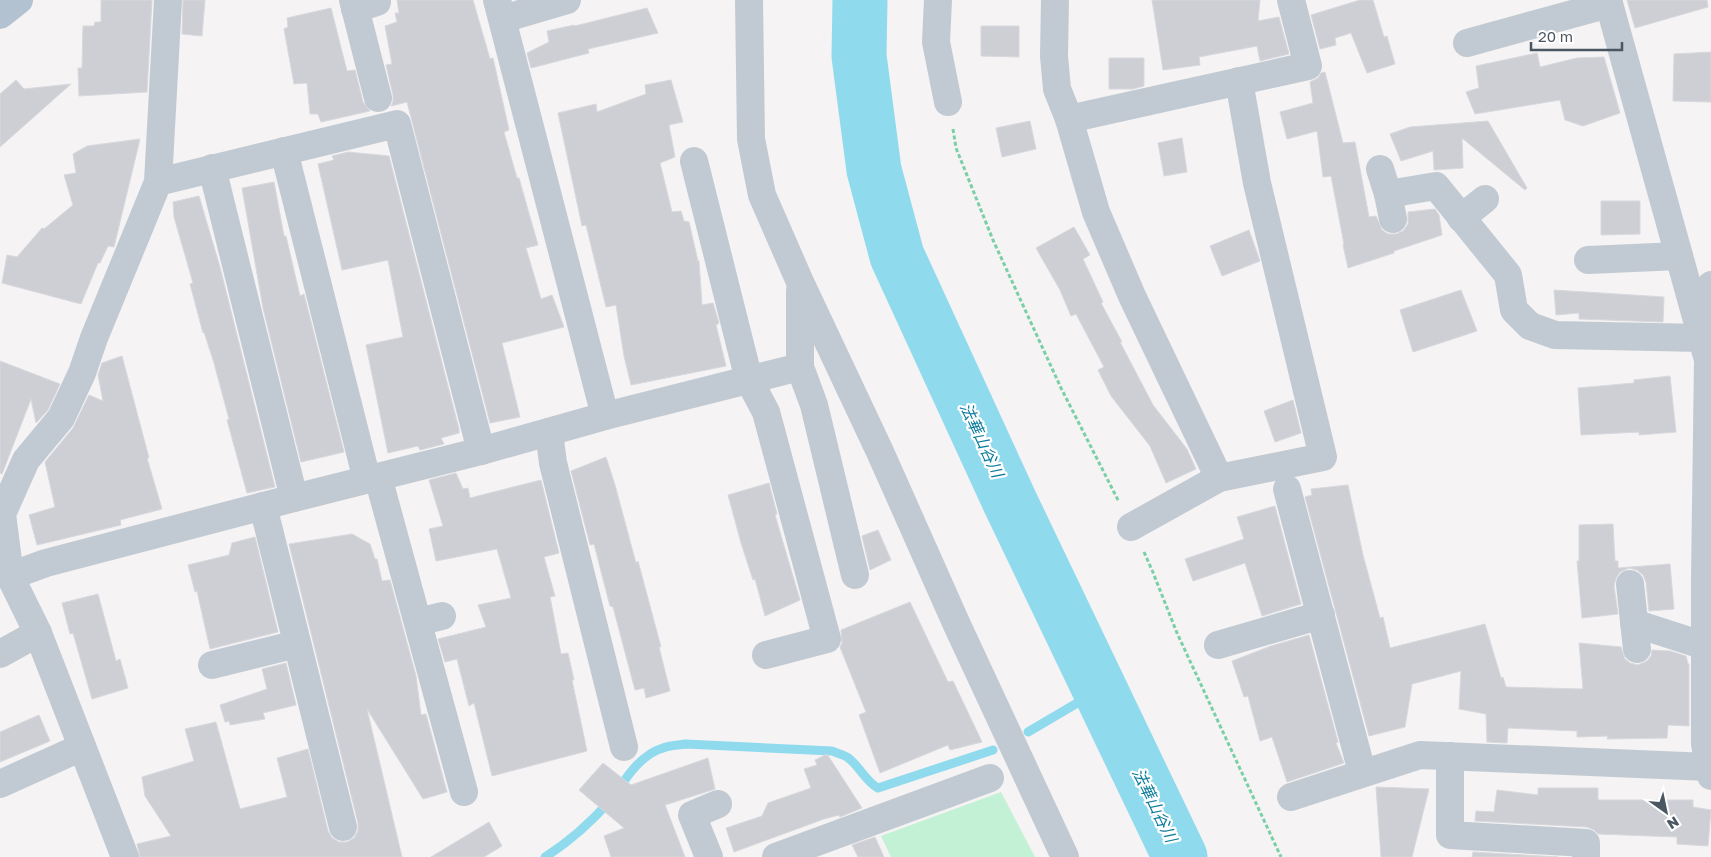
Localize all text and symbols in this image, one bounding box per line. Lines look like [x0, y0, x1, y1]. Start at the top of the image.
scale bar [1531, 20, 1622, 52]
text: 20 m [1538, 27, 1573, 45]
water label: 法華山谷川 [956, 400, 1009, 482]
water label: 法華山谷川 [1128, 765, 1182, 847]
north arrow [1641, 787, 1691, 837]
text: N [1664, 813, 1682, 833]

